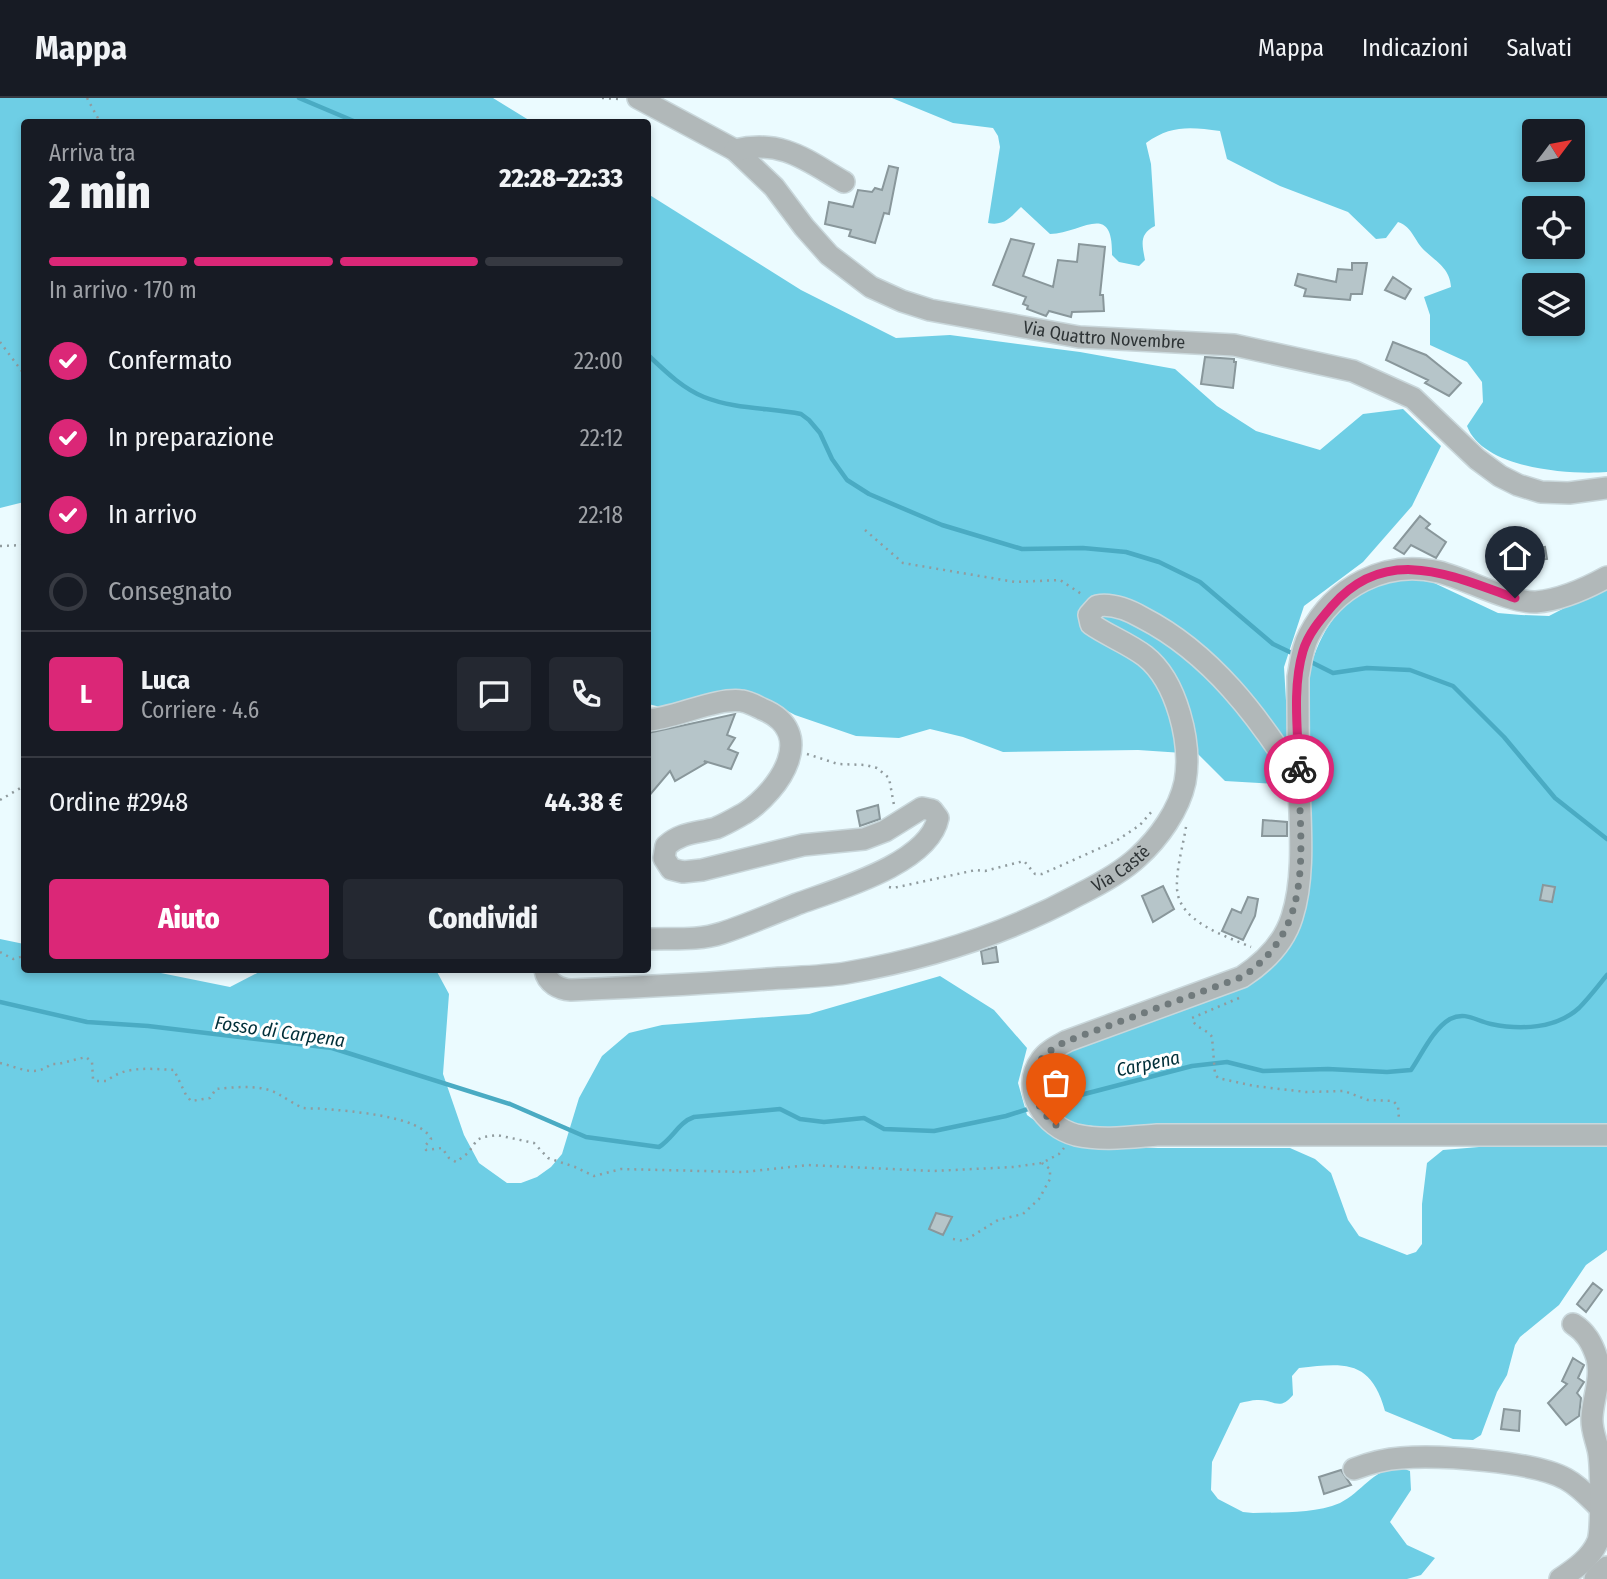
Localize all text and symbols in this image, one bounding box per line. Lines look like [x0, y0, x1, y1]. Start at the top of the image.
text: Mappa [35, 28, 127, 68]
text: Mappa [1258, 34, 1324, 62]
text: Indicazioni [1362, 34, 1468, 62]
text: Salvati [1506, 34, 1572, 62]
north arrow [1522, 119, 1586, 182]
map controls [1522, 119, 1585, 336]
text: Arriva tra [49, 139, 136, 167]
text: 22:28–22:33 [499, 163, 623, 194]
text: 2 min [49, 165, 151, 220]
button: locate [1522, 196, 1585, 259]
button: layers [1522, 273, 1585, 336]
text: In arrivo · 170 m [49, 276, 197, 304]
street label: Via Quattro Novembre [1021, 316, 1186, 353]
icon: check [49, 342, 87, 380]
text: Confermato [108, 345, 232, 376]
text: 22:00 [574, 347, 623, 375]
icon: check [49, 419, 87, 457]
text: In preparazione [108, 422, 274, 453]
text: 22:12 [580, 424, 623, 452]
icon: check [49, 496, 87, 534]
text: In arrivo [108, 499, 197, 530]
text: 22:18 [578, 501, 623, 529]
pin [1485, 526, 1545, 598]
icon: home [1496, 537, 1534, 575]
text: Consegnato [108, 576, 232, 607]
button: chat [457, 657, 531, 731]
button: phone [549, 657, 623, 731]
text: Luca [141, 665, 190, 696]
text: L [80, 679, 92, 710]
text: Corriere · 4.6 [141, 696, 259, 724]
courier [1264, 734, 1334, 804]
icon: bike [1280, 750, 1318, 788]
text: Ordine #2948 [49, 787, 188, 818]
text: 44.38 € [545, 787, 623, 818]
street label: Via Castè [1088, 841, 1155, 897]
button: Aiuto [49, 879, 329, 959]
button: Condividi [343, 879, 623, 959]
water label: Fosso di Carpena [213, 1011, 347, 1052]
water label: Carpena [1114, 1046, 1182, 1081]
pin [1026, 1053, 1086, 1125]
icon: bag [1037, 1064, 1075, 1102]

